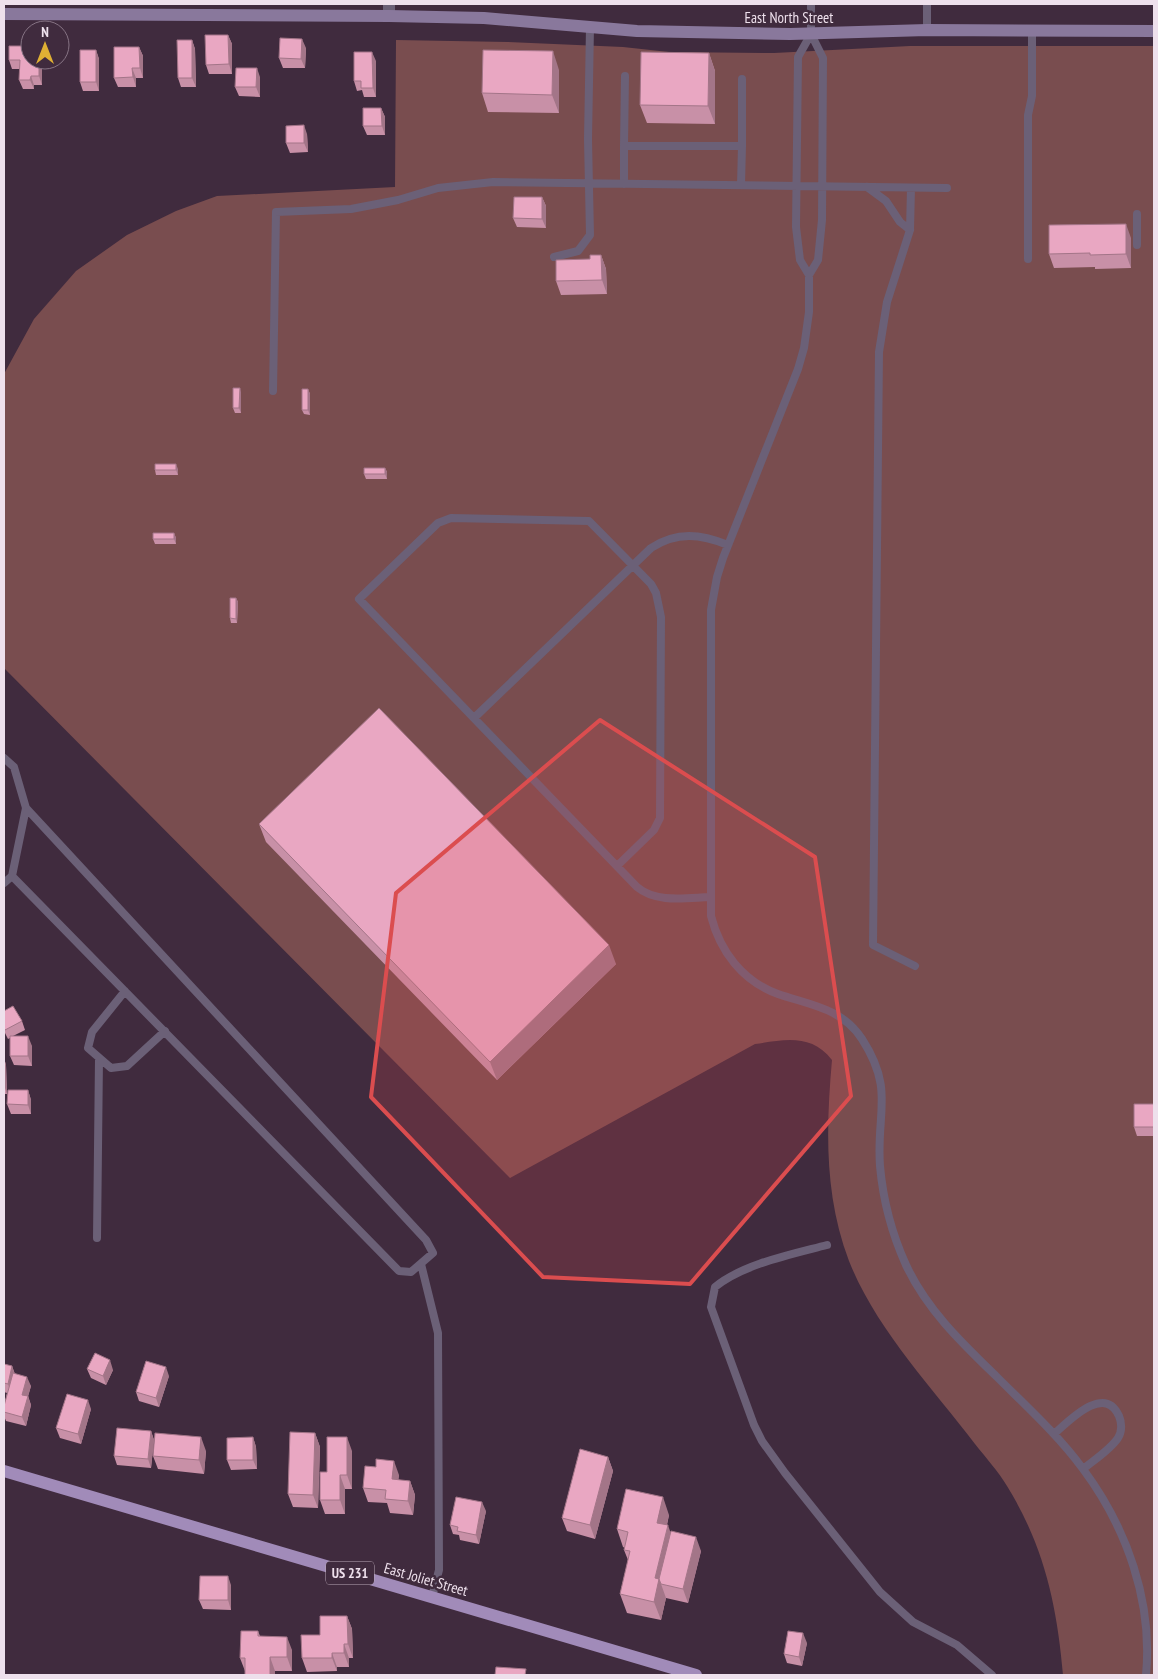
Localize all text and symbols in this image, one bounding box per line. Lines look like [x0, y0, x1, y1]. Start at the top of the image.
street label: East North Street [745, 8, 833, 27]
north arrow [20, 20, 70, 70]
text: N [41, 23, 49, 41]
street label: East Joliet Street [382, 1558, 470, 1600]
road number: US 231 [326, 1562, 374, 1585]

